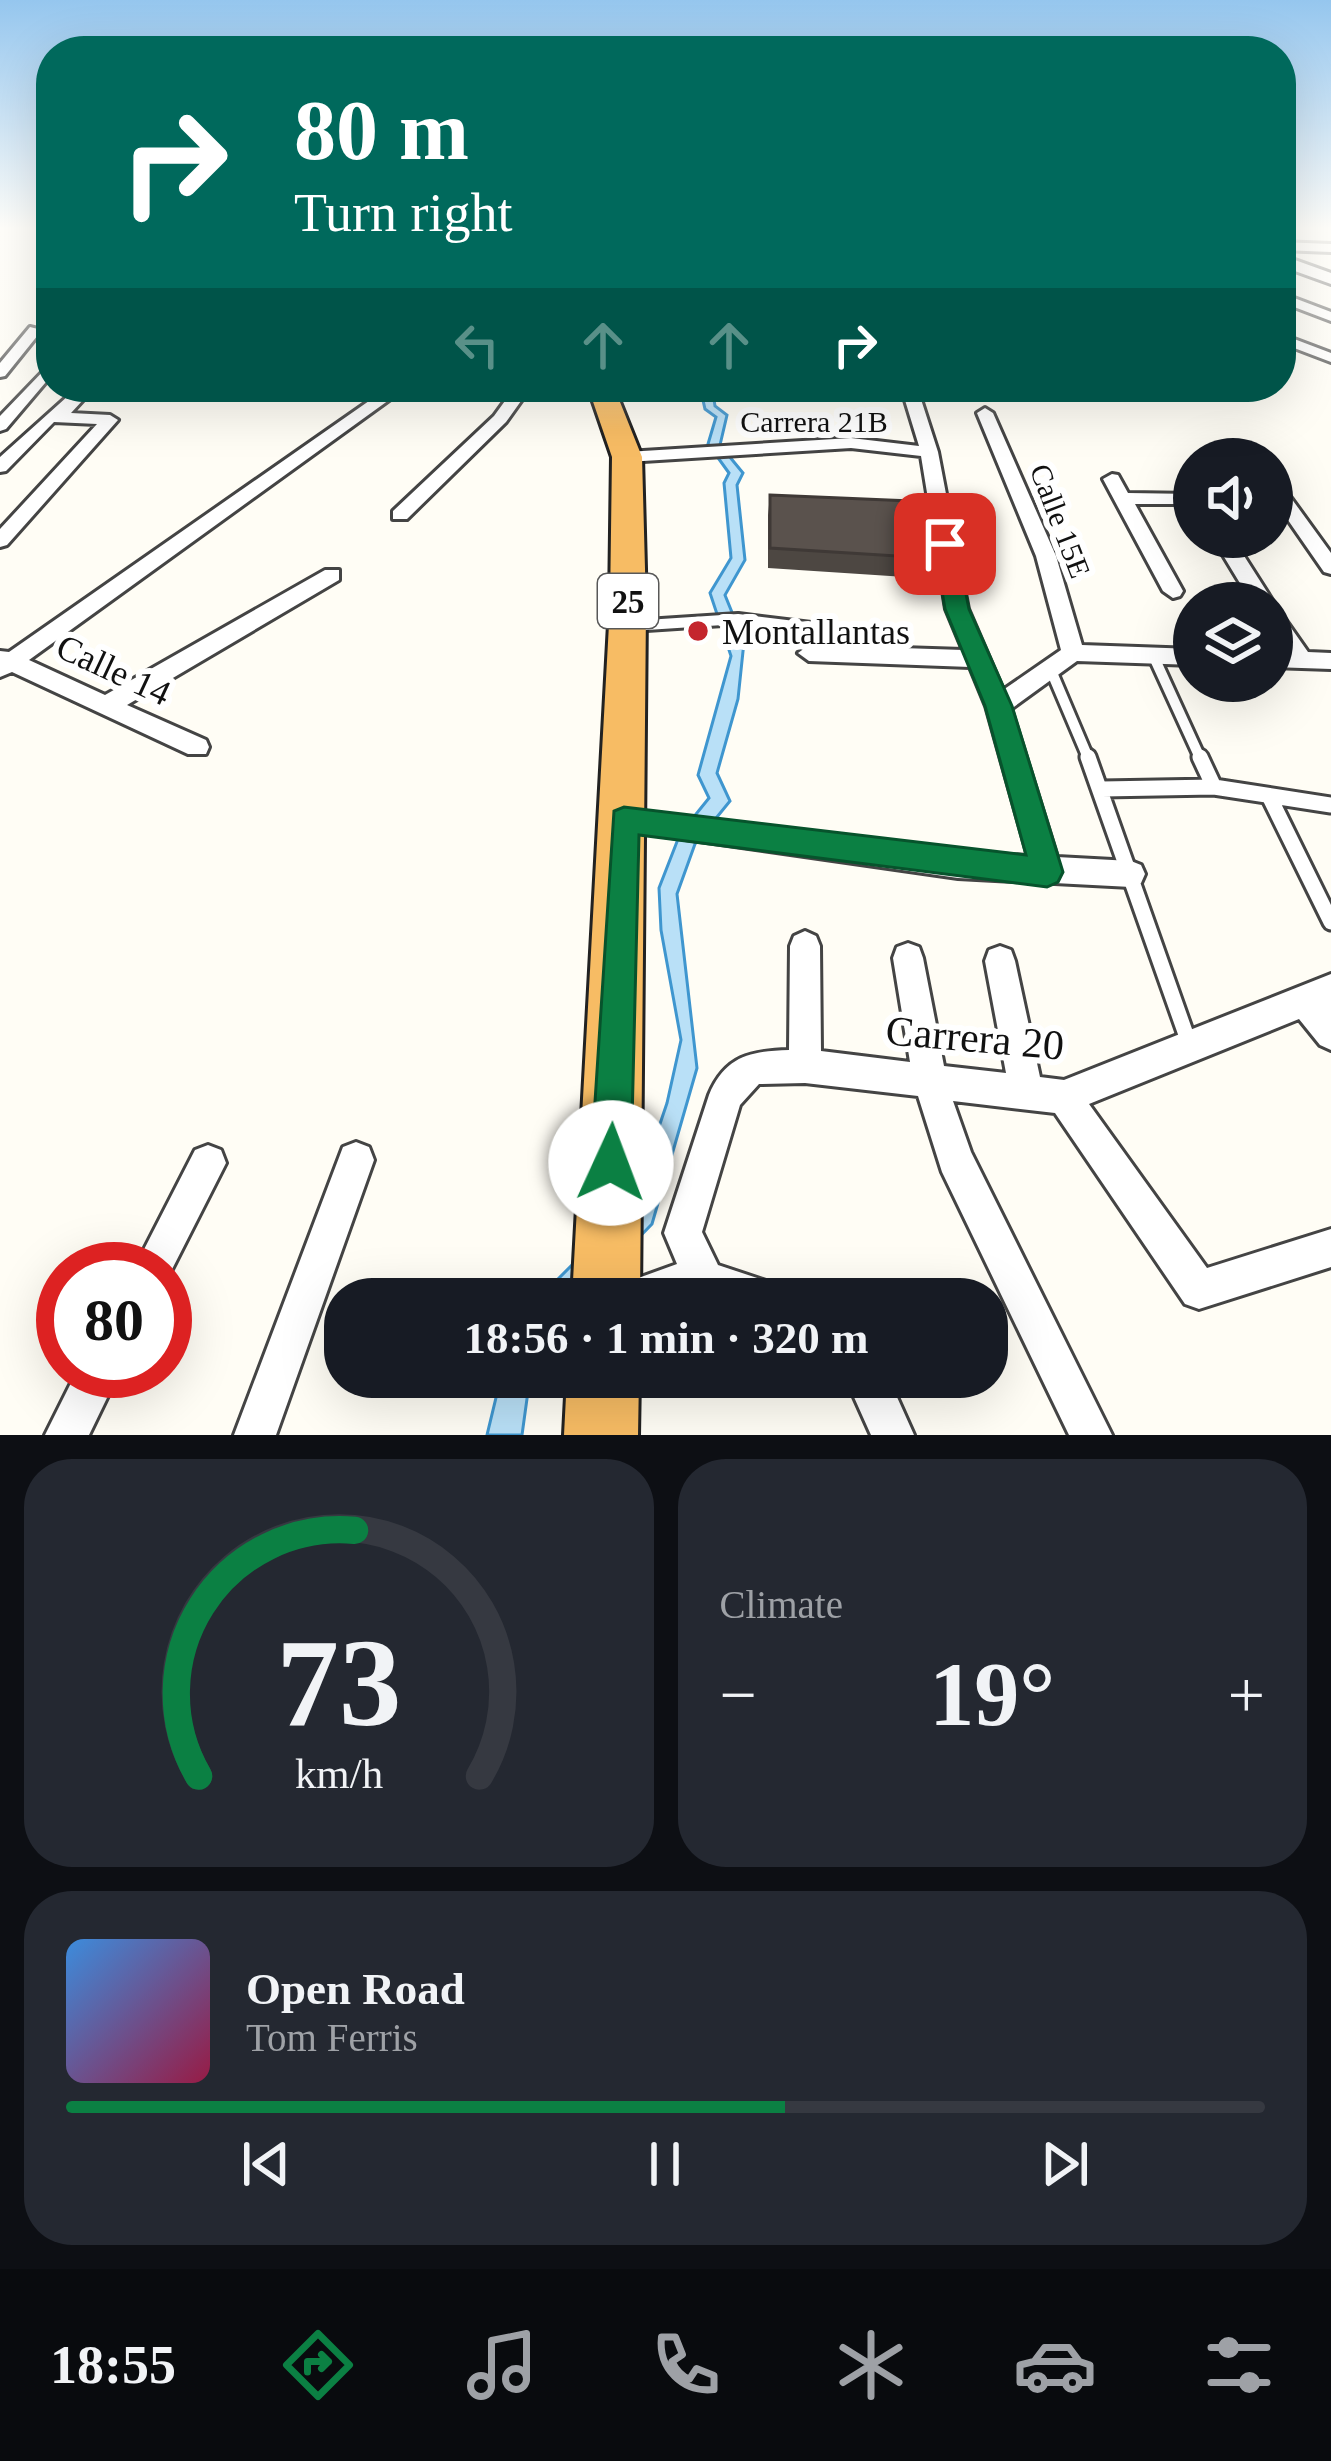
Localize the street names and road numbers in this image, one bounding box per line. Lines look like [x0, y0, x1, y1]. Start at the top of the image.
street label: Carrera 21B [740, 405, 888, 438]
street label: Calle 15E [1024, 459, 1097, 582]
road number: 25 [598, 574, 658, 628]
street label: Calle 14 [50, 626, 177, 714]
street label: Carrera 20 [884, 1007, 1066, 1069]

